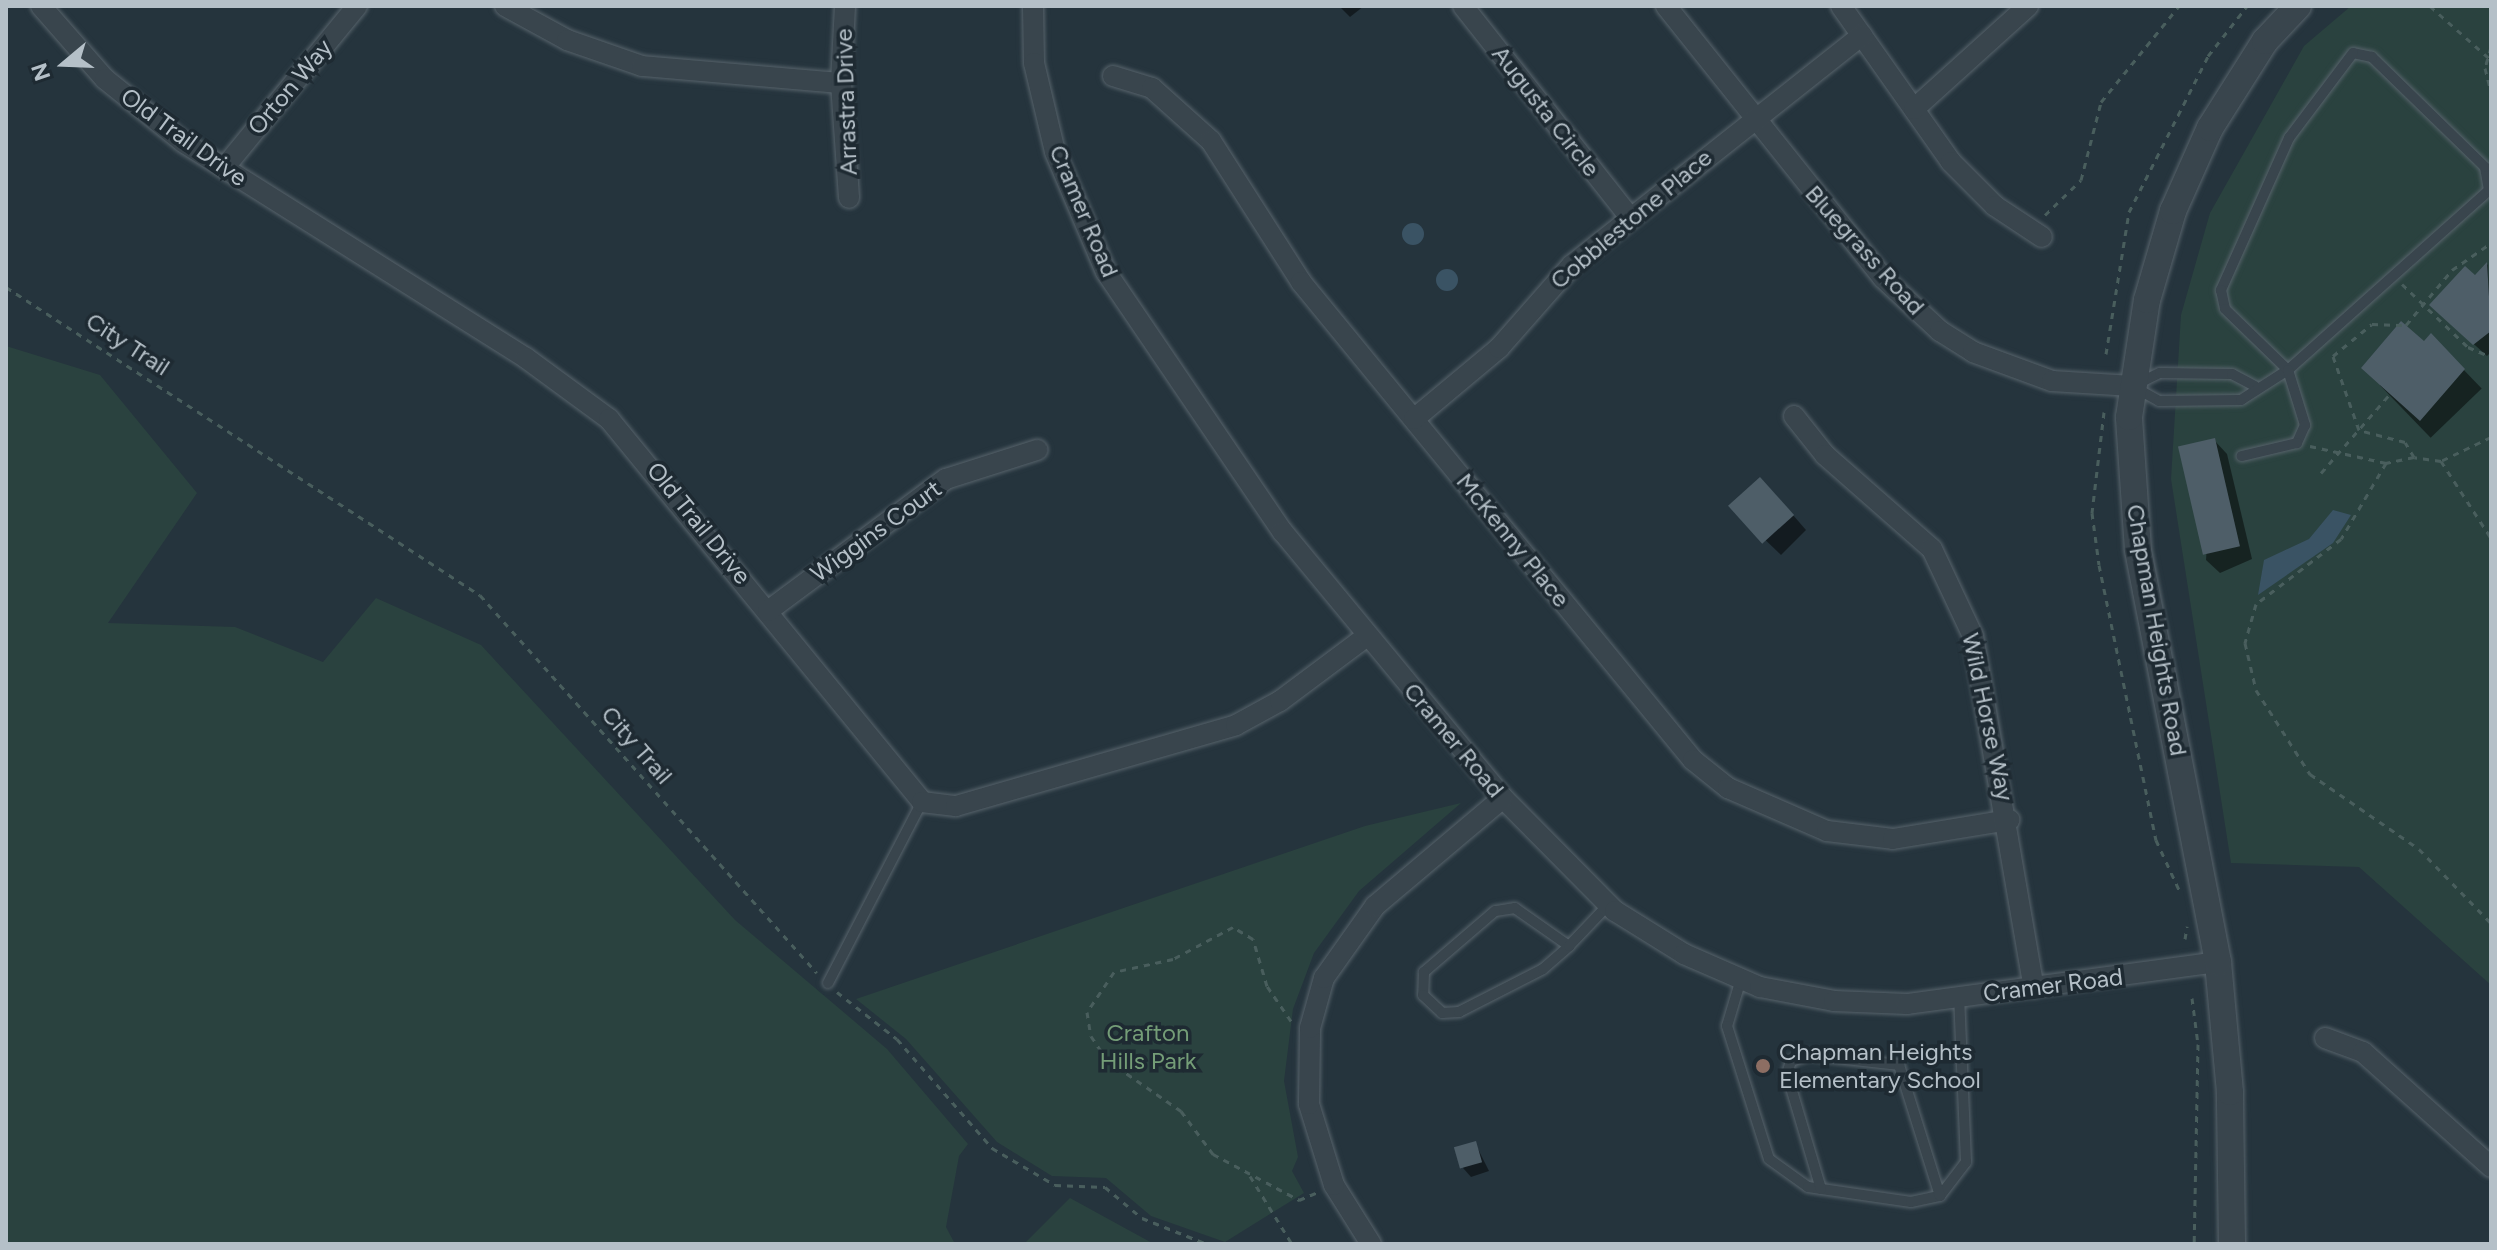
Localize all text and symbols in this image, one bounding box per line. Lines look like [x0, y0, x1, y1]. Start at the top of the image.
north arrow [24, 24, 104, 104]
street label: Arrastra Drive [829, 28, 863, 176]
street label: Orton Way [242, 33, 338, 141]
street label: Augusta Circle [1486, 40, 1606, 182]
text: N [25, 60, 56, 84]
street label: Old Trail Drive [115, 82, 253, 192]
street label: Cramer Road [1043, 141, 1125, 281]
street label: Cobblestone Place [1544, 143, 1718, 295]
street label: Bluegrass Road [1799, 179, 1931, 321]
street label: City Trail [81, 306, 175, 382]
street label: Old Trail Drive [641, 456, 757, 590]
street label: McKenny Place [1450, 467, 1576, 613]
street label: Wiggins Court [805, 474, 947, 588]
street label: Chapman Heights Road [2121, 502, 2193, 758]
street label: Wild Horse Way [1956, 630, 2020, 804]
street label: Cramer Road [1398, 677, 1510, 803]
street label: City Trail [595, 700, 679, 790]
street label: Cramer Road [1982, 962, 2124, 1008]
park label: Crafton Hills Park [1100, 1019, 1196, 1075]
place label: Chapman Heights Elementary School [1779, 1038, 1981, 1094]
marker: Chapman Heights Elementary School [1754, 1057, 1772, 1075]

